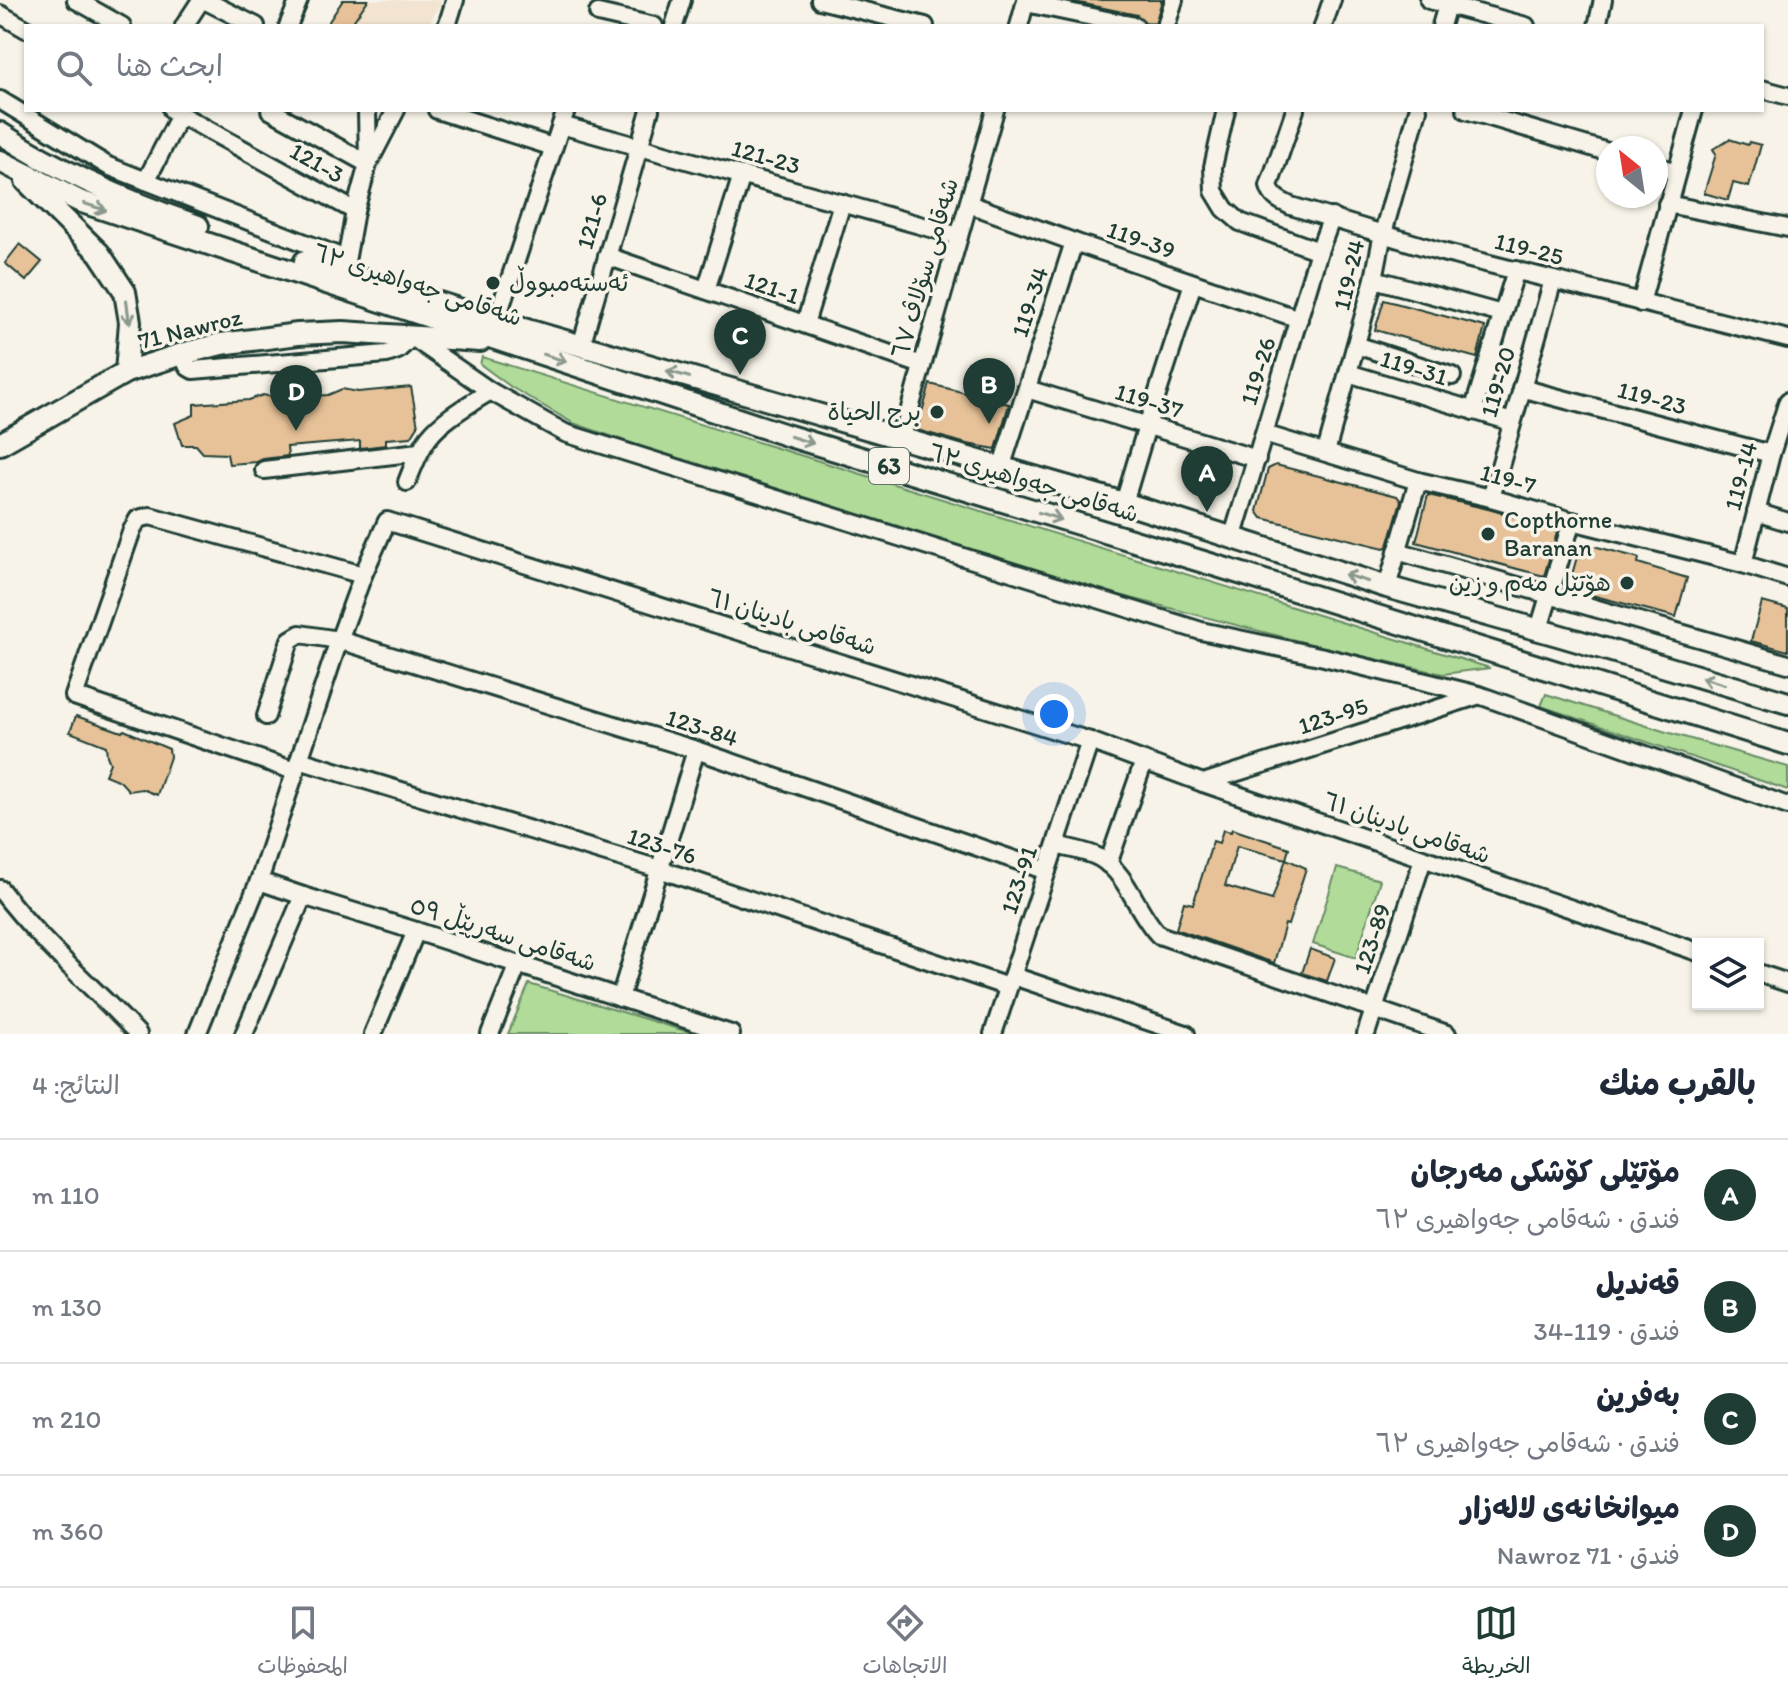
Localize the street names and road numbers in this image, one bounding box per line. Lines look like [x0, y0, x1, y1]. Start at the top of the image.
street label: 121-23 [728, 133, 804, 180]
street label: 121-3 [285, 136, 349, 189]
street label: شەقامی سۆلاڤ ٦٧ [885, 174, 965, 362]
street label: 121-6 [570, 189, 613, 252]
street label: 119-39 [1103, 214, 1179, 265]
street label: 119-25 [1492, 226, 1566, 271]
street label: شەقامی جەواهیری ٦٣ [310, 237, 526, 333]
street label: 119-24 [1326, 237, 1371, 313]
street label: 119-34 [1005, 263, 1054, 341]
street label: 121-1 [741, 265, 803, 310]
street label: 71 Nawroz [135, 302, 245, 355]
street label: 119-26 [1233, 333, 1282, 408]
street label: 119-20 [1474, 343, 1521, 420]
street label: 119-31 [1377, 344, 1451, 391]
street label: 119-23 [1614, 374, 1690, 421]
street label: 119-37 [1112, 377, 1187, 425]
street label: شەقامی جەواهیری ٦٣ [926, 437, 1142, 529]
street label: 119-14 [1717, 438, 1764, 513]
road number: 63 [869, 448, 909, 484]
street label: 119-7 [1477, 457, 1539, 500]
street label: شەقامی بادینان ٦١ [704, 582, 880, 662]
street label: 123-95 [1294, 691, 1371, 740]
street label: 123-84 [662, 702, 742, 753]
street label: شەقامی بادینان ٦١ [1320, 785, 1494, 871]
street label: 123-76 [624, 821, 700, 870]
street label: 123-91 [994, 842, 1043, 918]
street label: شەقامی سەرپێڵ ٥٩ [406, 888, 600, 978]
street label: 123-89 [1347, 900, 1396, 978]

